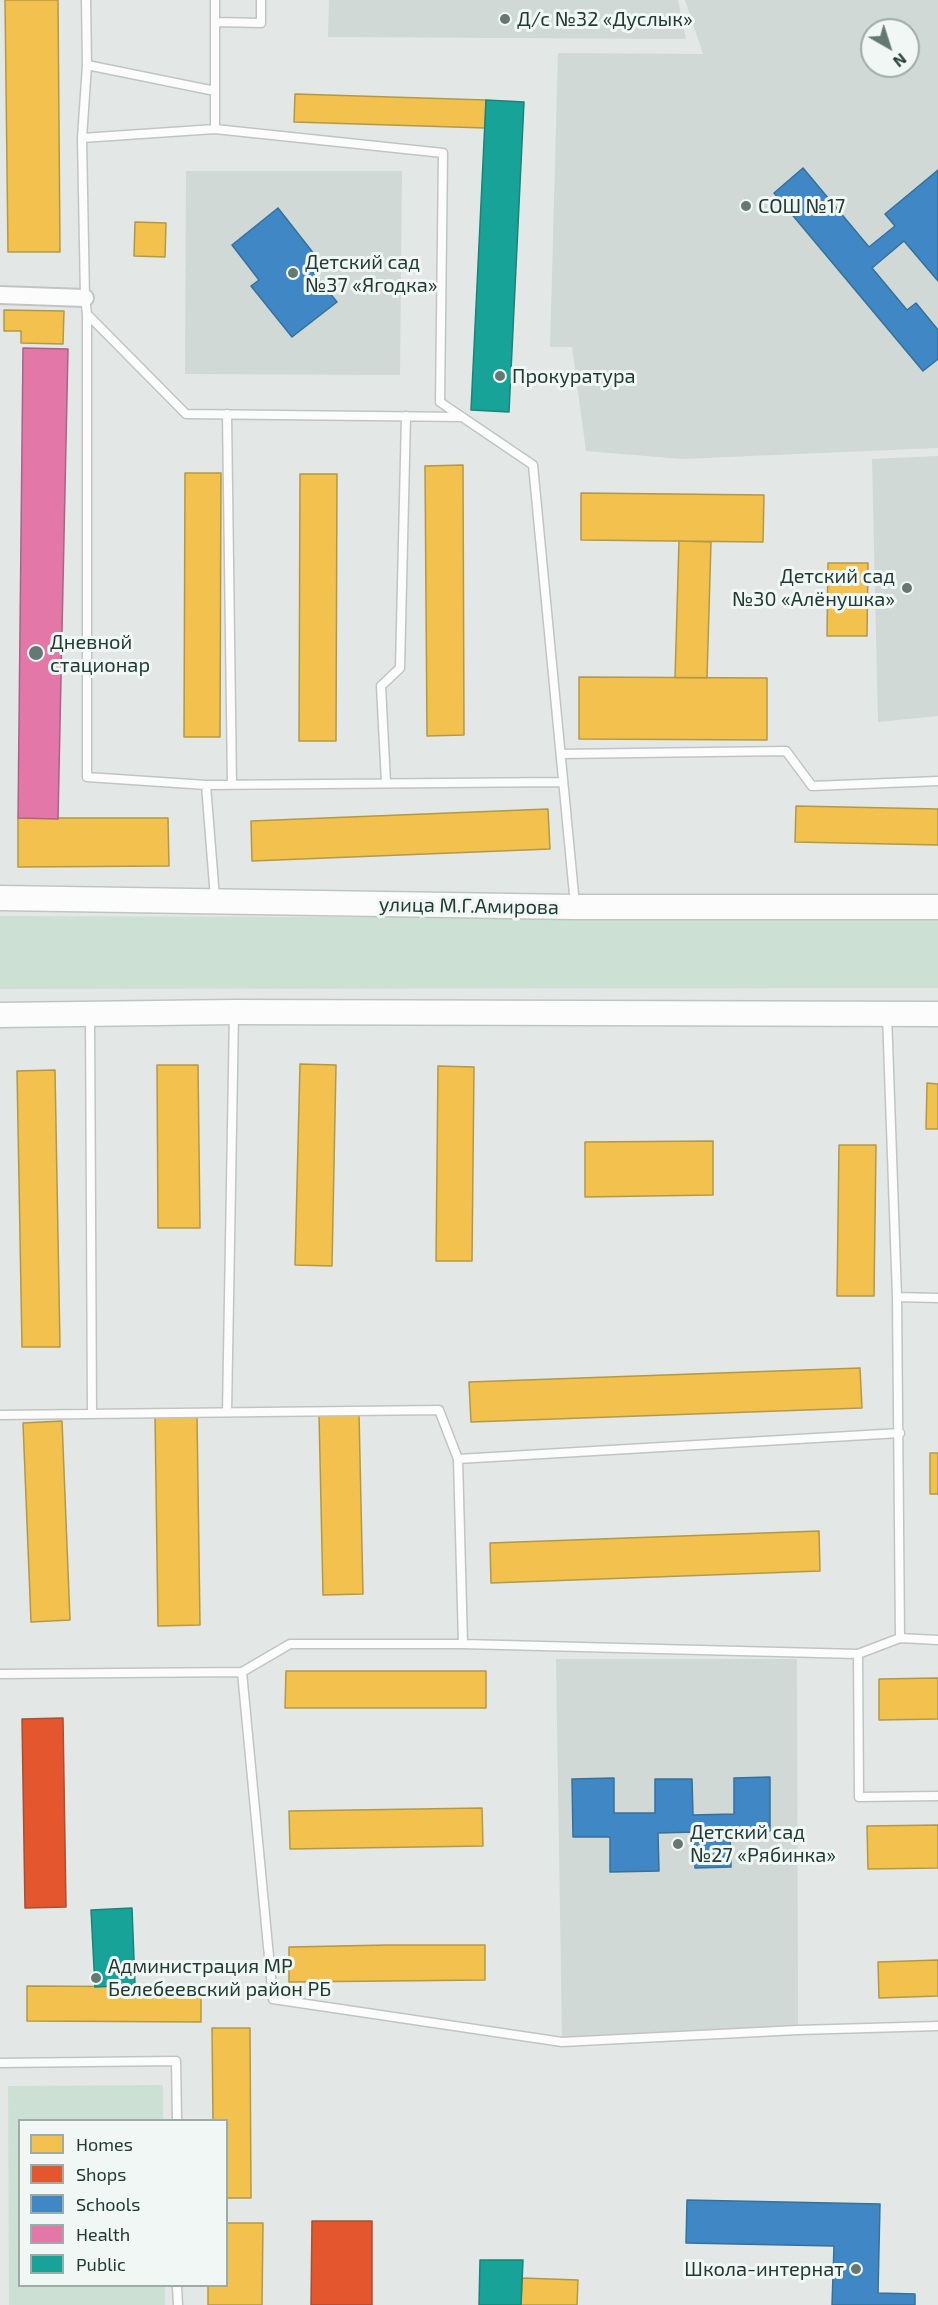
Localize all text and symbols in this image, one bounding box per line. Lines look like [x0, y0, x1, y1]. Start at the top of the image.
place label: Д/с №32 «Дуслык» [517, 7, 693, 31]
marker: Д/с №32 «Дуслык» [498, 12, 512, 26]
north arrow [860, 18, 920, 78]
text: N [890, 50, 911, 72]
place label: СОШ №17 [758, 194, 845, 218]
marker: СОШ №17 [739, 199, 753, 213]
place label: Детский сад №37 «Ягодка» [305, 250, 438, 297]
marker: Детский сад №37 «Ягодка» [286, 266, 300, 280]
place label: Прокуратура [512, 364, 636, 388]
marker: Прокуратура [493, 369, 507, 383]
place label: Детский сад №30 «Алёнушка» [732, 564, 895, 611]
marker: Детский сад №30 «Алёнушка» [900, 581, 914, 595]
place label: Дневной стационар [50, 630, 150, 677]
marker: Дневной стационар [27, 644, 45, 662]
street label: улица М.Г.Амирова [379, 892, 559, 920]
place label: Детский сад №27 «Рябинка» [690, 1820, 836, 1867]
marker: Детский сад №27 «Рябинка» [671, 1837, 685, 1851]
place label: Администрация МР Белебеевский район РБ [108, 1954, 331, 2001]
marker: Администрация МР Белебеевский район РБ [89, 1971, 103, 1985]
legend [18, 2119, 228, 2287]
text: Homes [76, 2133, 133, 2155]
text: Shops [76, 2163, 126, 2185]
text: Schools [76, 2193, 140, 2215]
text: Health [76, 2223, 130, 2245]
text: Public [76, 2253, 126, 2275]
place label: Школа-интернат [684, 2257, 844, 2281]
marker: Школа-интернат [849, 2262, 863, 2276]

